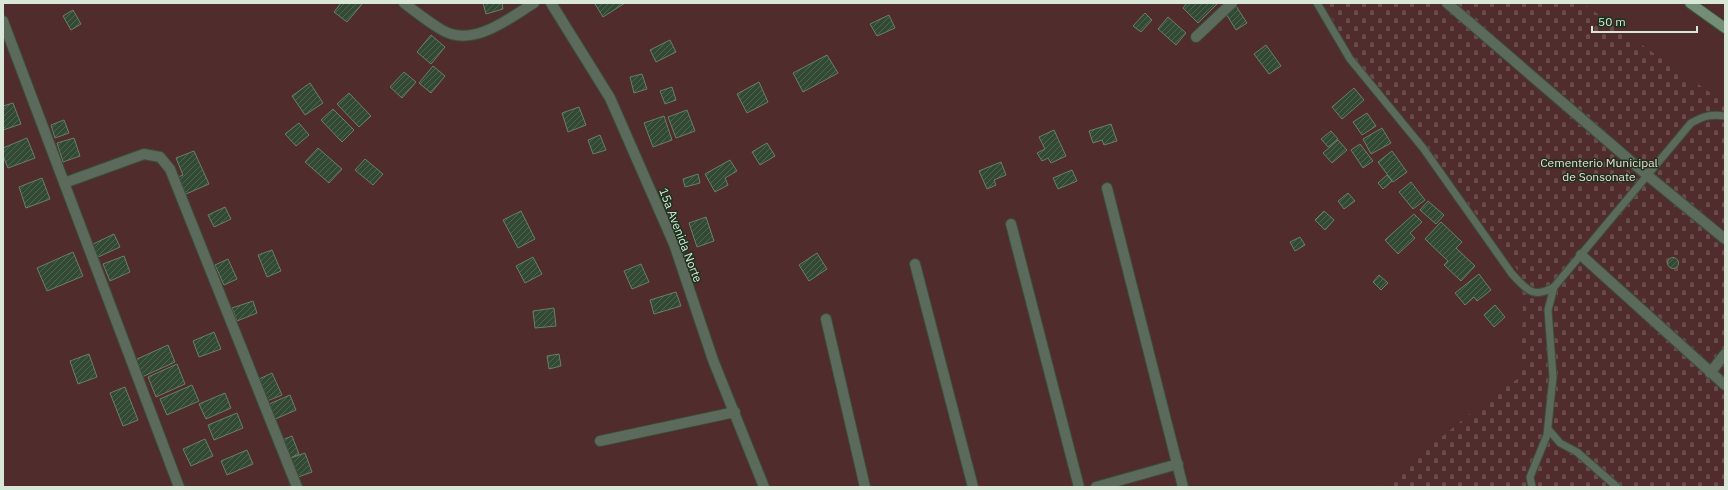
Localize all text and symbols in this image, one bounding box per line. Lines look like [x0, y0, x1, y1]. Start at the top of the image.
scale bar [1592, 8, 1697, 34]
text: 50 m [1598, 14, 1626, 29]
park label: Cementerio Municipal de Sonsonate [1540, 155, 1658, 184]
street label: 15a Avenida Norte [656, 186, 706, 285]

